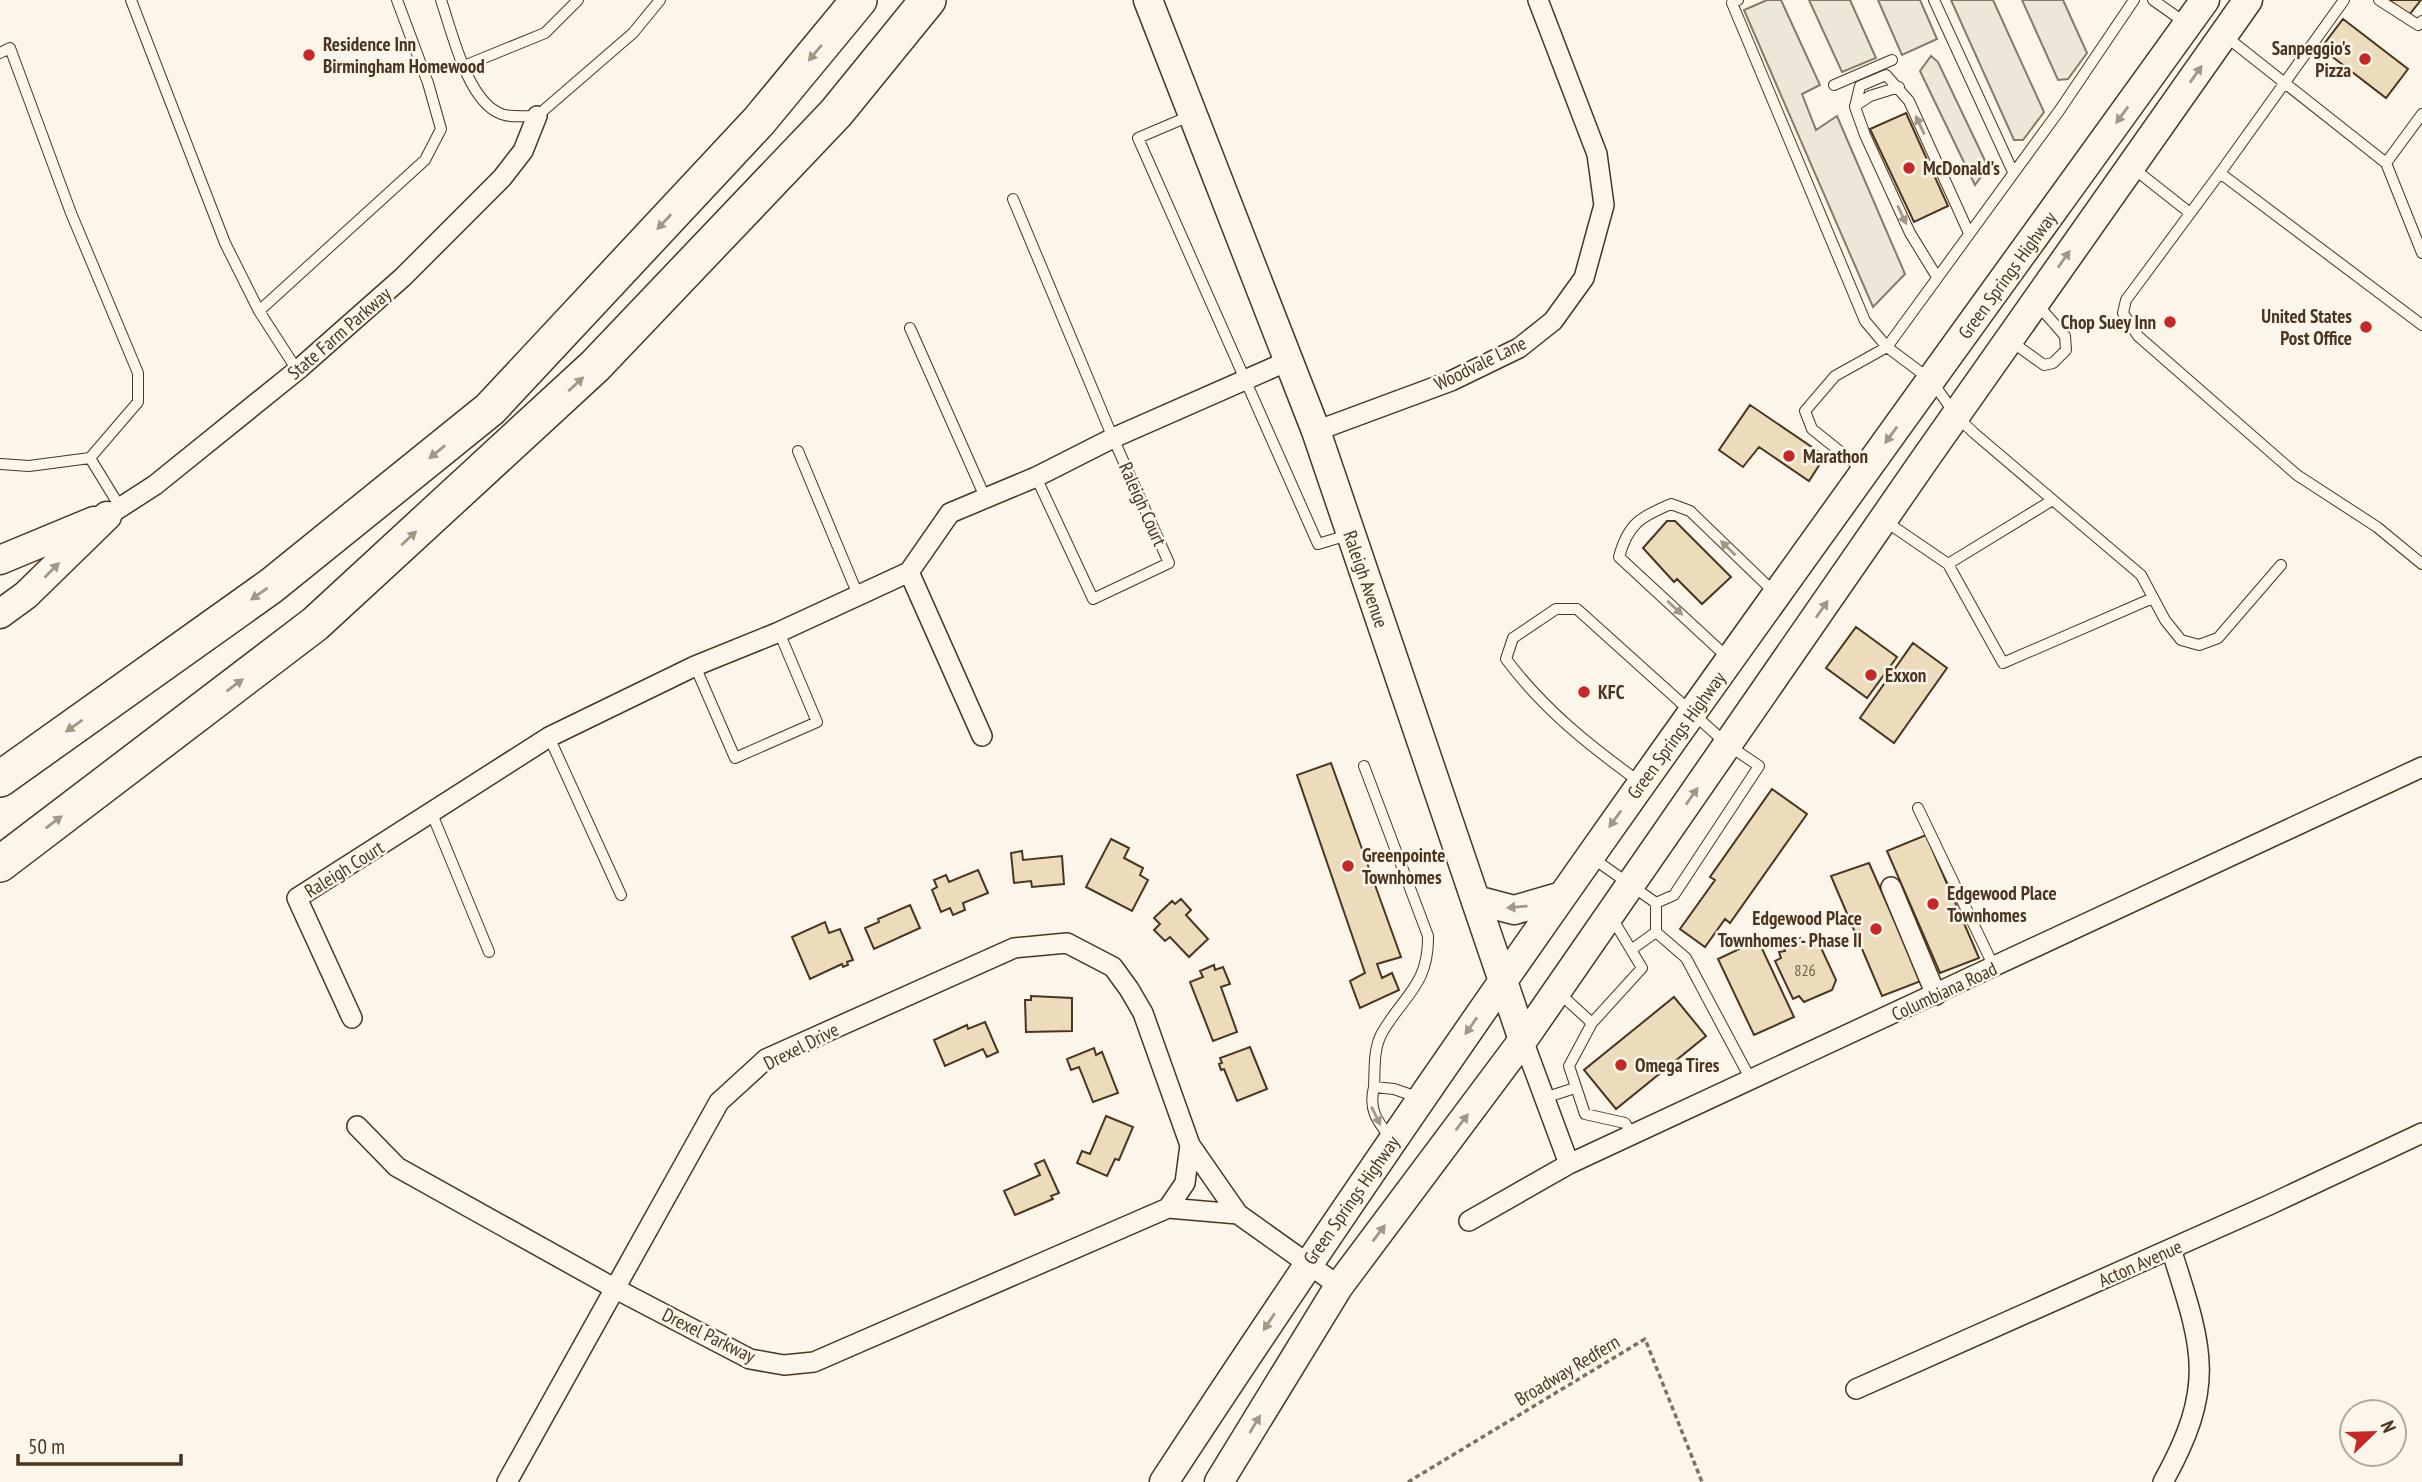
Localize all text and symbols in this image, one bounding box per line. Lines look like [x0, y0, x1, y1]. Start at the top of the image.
place label: Residence Inn Birmingham Homewood [323, 32, 485, 78]
place label: Sanpeggio's Pizza [2272, 36, 2351, 82]
one-way arrow [808, 44, 823, 61]
marker: Residence Inn Birmingham Homewood [301, 47, 317, 63]
marker: Sanpeggio's Pizza [2357, 51, 2373, 67]
one-way arrow [2189, 65, 2203, 83]
one-way arrow [2115, 106, 2129, 124]
one-way arrow [1914, 115, 1925, 135]
place label: McDonald's [1923, 156, 2000, 180]
marker: McDonald's [1901, 160, 1917, 176]
one-way arrow [1896, 205, 1907, 225]
street label: Green Springs Highway [1953, 206, 2062, 344]
one-way arrow [656, 213, 672, 231]
one-way arrow [2057, 250, 2071, 268]
street label: State Farm Parkway [282, 281, 396, 384]
place label: United States Post Office [2261, 304, 2352, 350]
place label: Chop Suey Inn [2061, 310, 2156, 334]
marker: Chop Suey Inn [2162, 314, 2178, 330]
marker: United States Post Office [2358, 319, 2374, 335]
street label: Woodvale Lane [1430, 330, 1530, 396]
one-way arrow [567, 376, 584, 392]
one-way arrow [1884, 426, 1898, 444]
place label: Marathon [1803, 444, 1868, 468]
one-way arrow [428, 445, 446, 459]
marker: Marathon [1781, 448, 1797, 464]
street label: Raleigh Court [1114, 458, 1172, 550]
street label: Raleigh Avenue [1338, 527, 1394, 631]
one-way arrow [400, 530, 417, 546]
one-way arrow [1719, 539, 1736, 556]
one-way arrow [43, 561, 60, 578]
one-way arrow [250, 587, 268, 601]
one-way arrow [1666, 600, 1683, 616]
one-way arrow [1815, 600, 1829, 618]
place label: Exxon [1885, 663, 1926, 687]
street label: Green Springs Highway [1622, 666, 1731, 804]
marker: Exxon [1863, 667, 1879, 683]
one-way arrow [226, 677, 244, 692]
place label: KFC [1598, 680, 1625, 704]
marker: KFC [1576, 684, 1592, 700]
one-way arrow [65, 719, 83, 733]
one-way arrow [1685, 787, 1699, 805]
one-way arrow [1608, 810, 1622, 828]
one-way arrow [45, 815, 63, 830]
street label: Raleigh Court [300, 835, 389, 903]
place label: Greenpointe Townhomes [1362, 843, 1445, 889]
marker: Greenpointe Townhomes [1340, 858, 1356, 874]
place label: Edgewood Place Townhomes [1947, 881, 2057, 927]
marker: Edgewood Place Townhomes [1925, 896, 1941, 912]
one-way arrow [1506, 902, 1528, 913]
place label: Edgewood Place Townhomes - Phase II [1718, 906, 1862, 952]
marker: Edgewood Place Townhomes - Phase II [1868, 921, 1884, 937]
street label: Columbiana Road [1887, 956, 2001, 1026]
house number: 826 [1794, 960, 1816, 980]
street label: Drexel Drive [759, 1017, 843, 1075]
one-way arrow [1464, 1017, 1478, 1035]
place label: Omega Tires [1635, 1053, 1720, 1077]
marker: Omega Tires [1613, 1057, 1629, 1073]
one-way arrow [1370, 1105, 1382, 1126]
one-way arrow [1455, 1113, 1469, 1131]
street label: Green Springs Highway [1298, 1130, 1405, 1269]
one-way arrow [1371, 1224, 1385, 1242]
street label: Acton Avenue [2095, 1234, 2186, 1292]
street label: Drexel Parkway [659, 1302, 760, 1368]
one-way arrow [1262, 1312, 1275, 1332]
street label: Broadway Redfern [1510, 1329, 1624, 1411]
north arrow [2338, 1398, 2408, 1468]
one-way arrow [1248, 1414, 1261, 1433]
text: N [2376, 1417, 2402, 1436]
scale bar [18, 1422, 180, 1466]
text: 50 m [28, 1433, 65, 1460]

